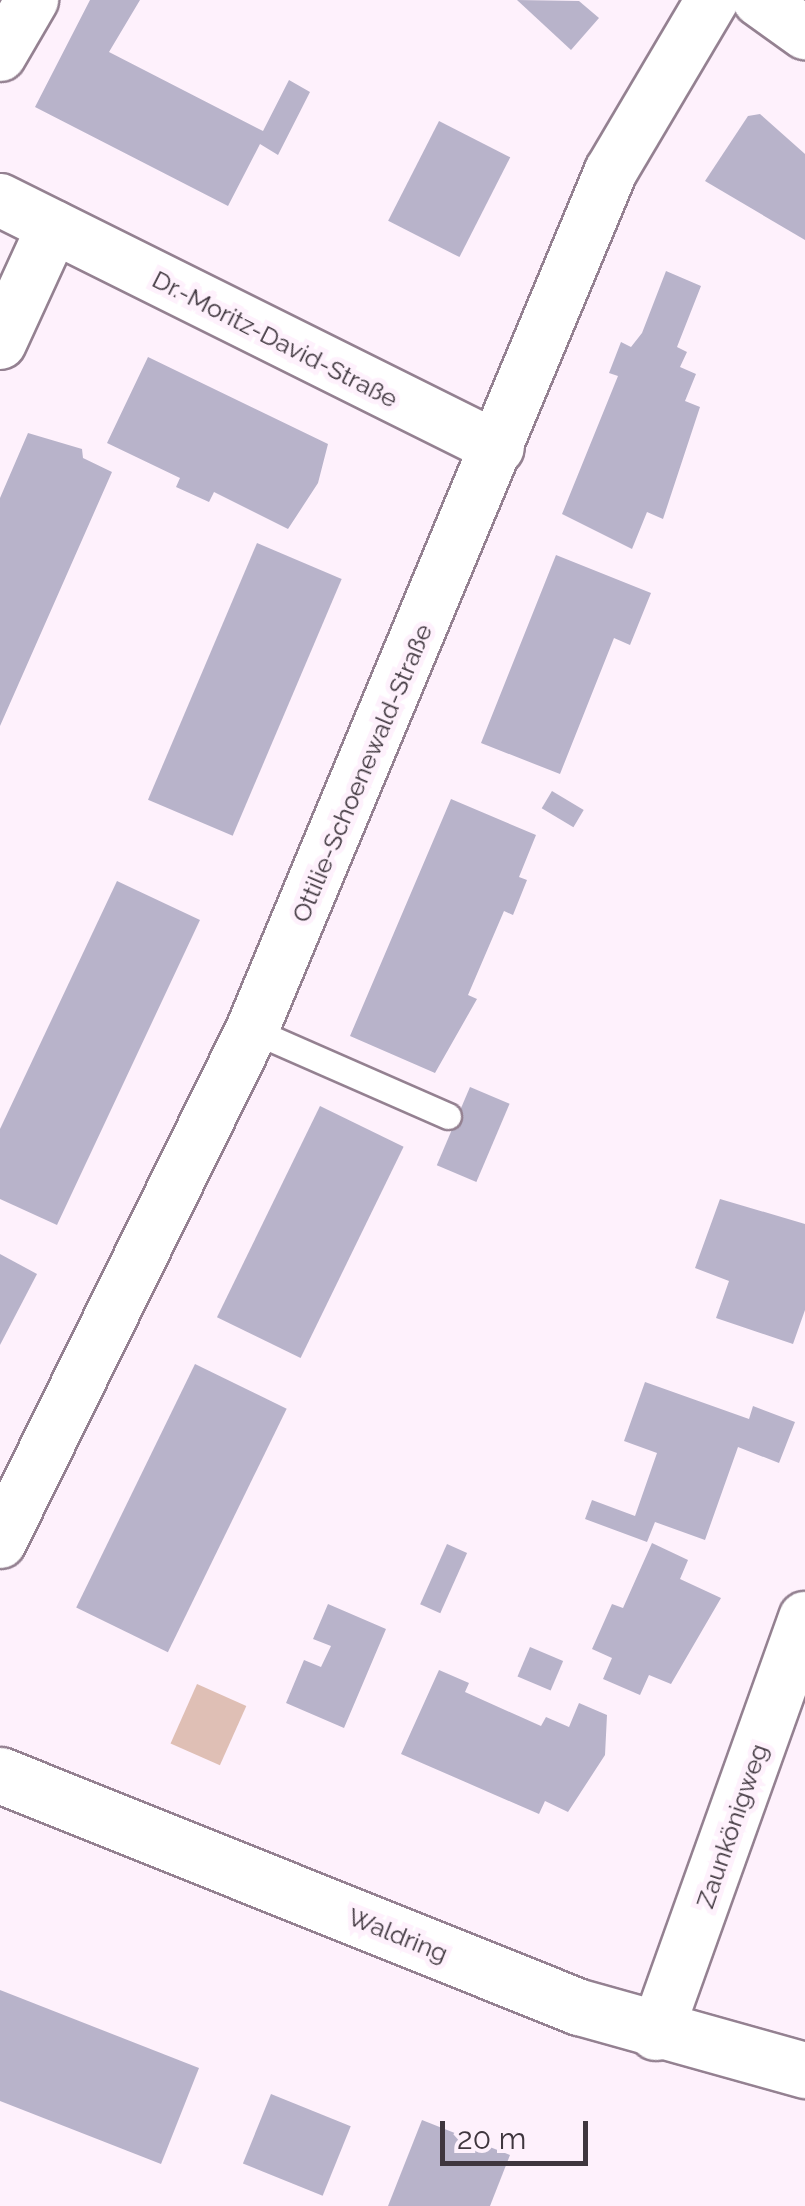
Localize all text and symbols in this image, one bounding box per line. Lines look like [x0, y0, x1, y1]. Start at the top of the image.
street label: Dr.-Moritz-David-Straße [147, 264, 403, 414]
street label: Ottilie-Schoenewald-Straße [285, 619, 439, 927]
street label: Zaunkönigweg [690, 1740, 774, 1912]
street label: Waldring [344, 1901, 452, 1969]
scale bar [445, 2101, 592, 2163]
text: 20 m [457, 2121, 526, 2156]

